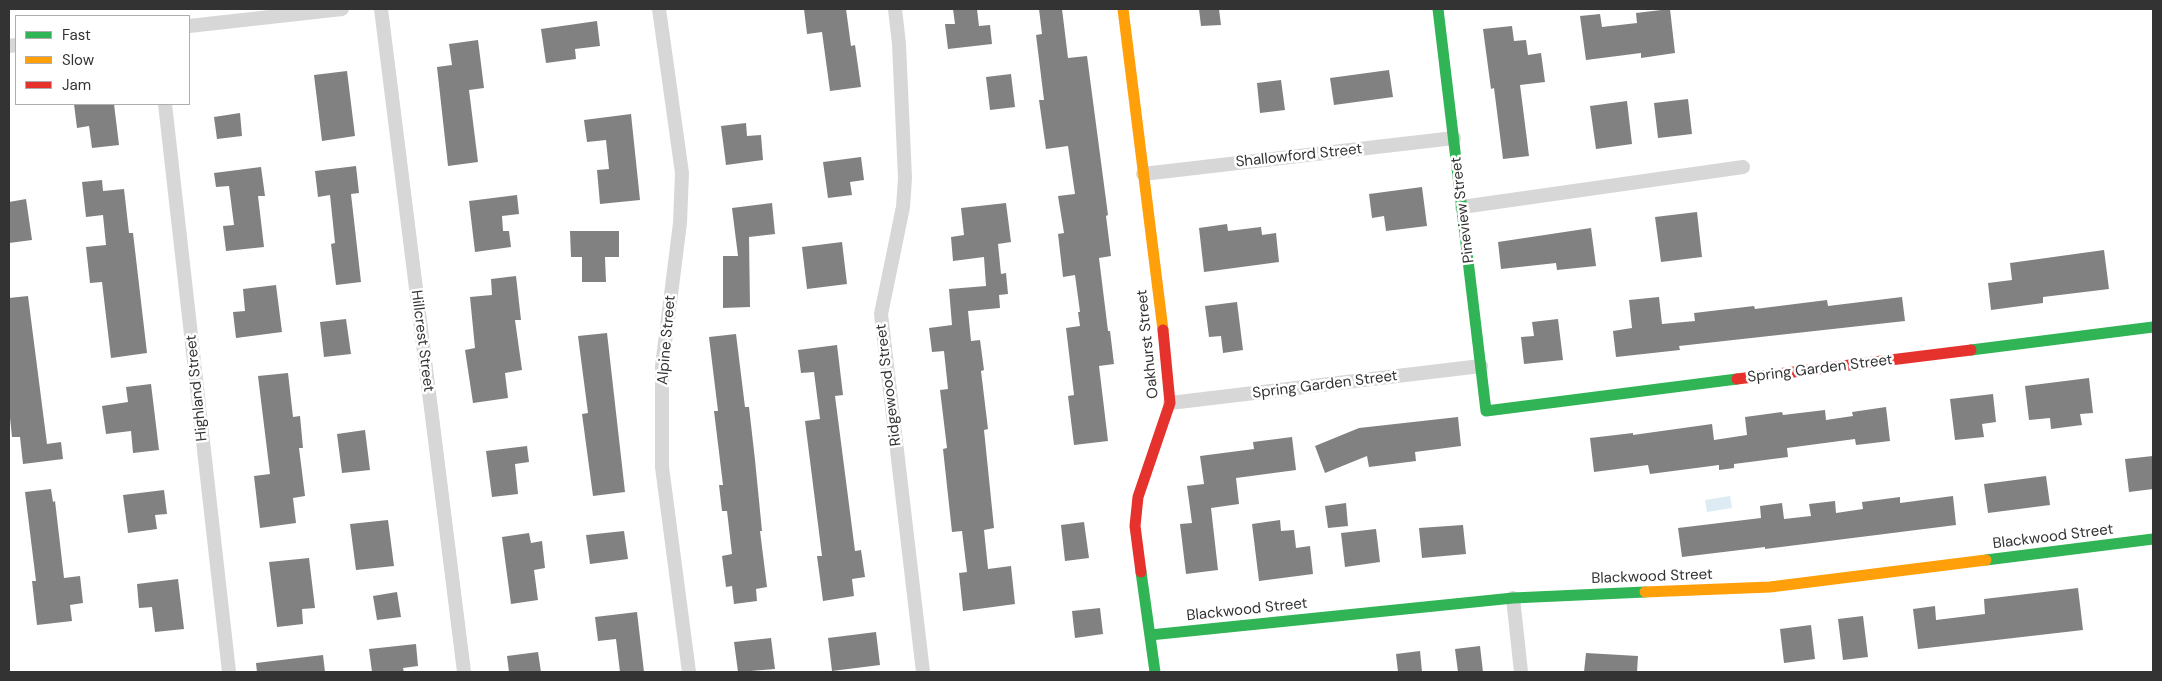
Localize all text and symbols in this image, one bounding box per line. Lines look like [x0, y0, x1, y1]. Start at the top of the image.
legend [15, 15, 190, 105]
text: Fast [62, 25, 91, 45]
text: Slow [62, 50, 94, 70]
text: Jam [62, 75, 91, 95]
street label: Shallowford Street [1235, 140, 1363, 172]
street label: Pineview Street [1448, 156, 1478, 264]
street label: Hillcrest Street [407, 289, 437, 393]
street label: Oakhurst Street [1133, 289, 1163, 399]
street label: Alpine Street [654, 294, 680, 386]
street label: Ridgewood Street [873, 323, 905, 447]
street label: Highland Street [182, 334, 212, 442]
street label: Spring Garden Street [1746, 351, 1894, 387]
street label: Spring Garden Street [1251, 367, 1399, 403]
street label: Blackwood Street [1992, 521, 2114, 553]
street label: Blackwood Street [1591, 566, 1713, 588]
street label: Blackwood Street [1186, 595, 1308, 625]

